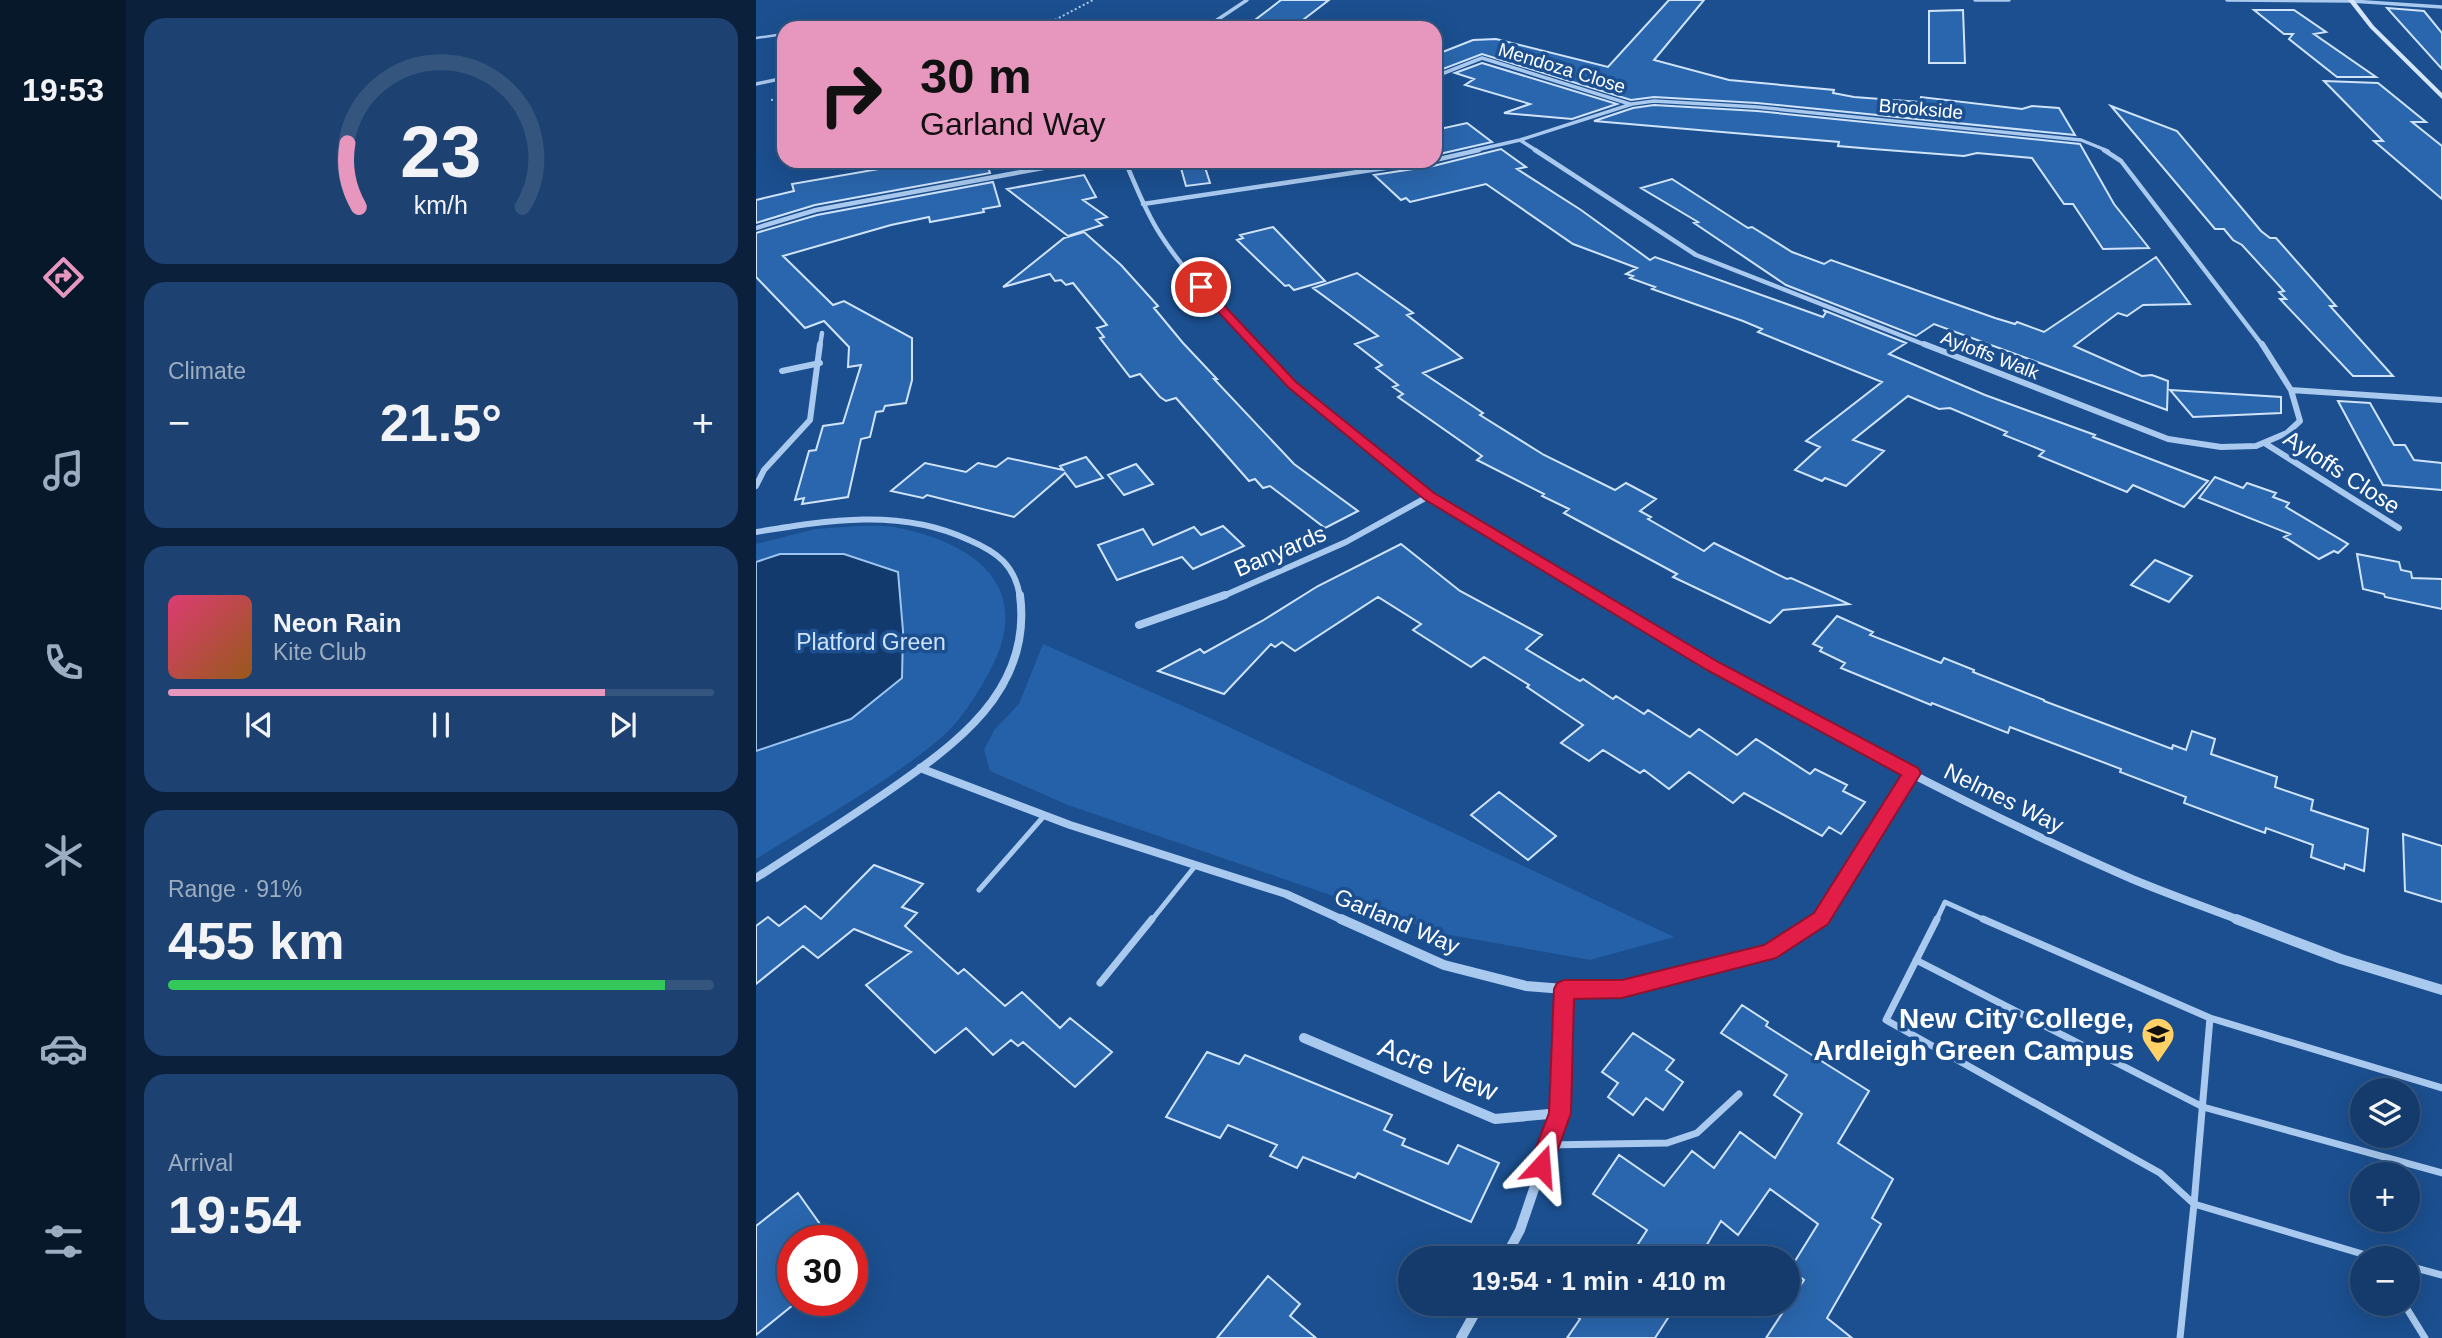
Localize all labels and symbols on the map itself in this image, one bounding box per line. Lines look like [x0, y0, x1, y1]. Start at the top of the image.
street label: Mendoza Close [1496, 39, 1628, 97]
street label: Brookside [1878, 95, 1964, 123]
pin [1171, 257, 1231, 317]
street label: Ayloffs Walk [1938, 327, 2042, 383]
street label: Ayloffs Close [2279, 425, 2405, 519]
street label: Banyards [1230, 520, 1330, 582]
park label: Platford Green [796, 629, 946, 655]
street label: Nelmes Way [1940, 758, 2068, 838]
street label: Garland Way [1331, 883, 1464, 959]
place label: New City College, Ardleigh Green Campus [1813, 1003, 2134, 1066]
school or university icon: New City College, Ardleigh Green Campus [2139, 1015, 2177, 1064]
street label: Acre View [1374, 1031, 1503, 1107]
position arrow [1504, 1129, 1578, 1203]
speed limit sign: 30 [777, 1225, 868, 1316]

